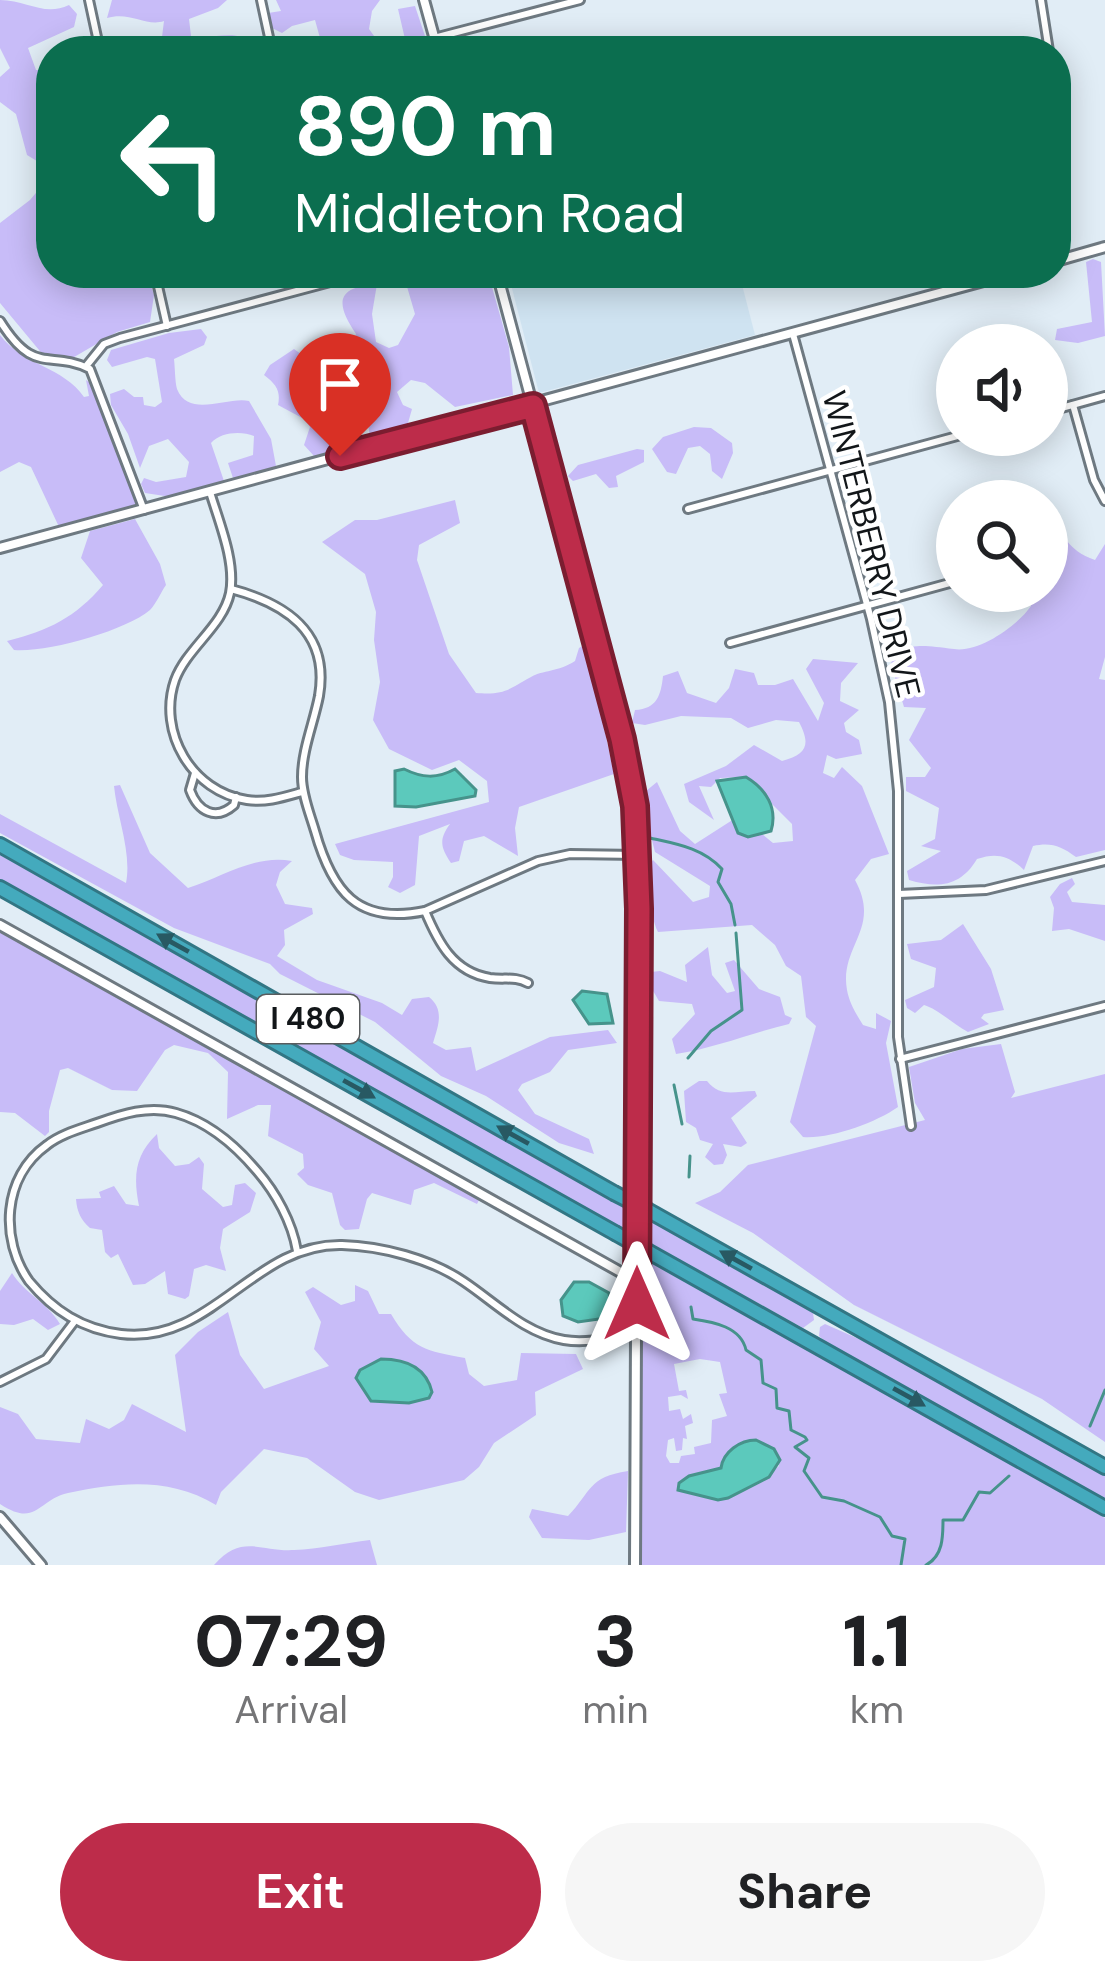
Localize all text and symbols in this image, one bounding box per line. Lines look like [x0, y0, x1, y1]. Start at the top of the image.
text: 890 m [294, 72, 556, 181]
icon: left [96, 84, 252, 240]
text: Middleton Road [294, 178, 685, 249]
map controls [936, 324, 1068, 612]
button: sound [936, 324, 1068, 456]
pin [289, 333, 391, 456]
icon: arrive [307, 351, 373, 417]
street label: WINTERBERRY DRIVE [813, 386, 930, 702]
button: search [936, 480, 1068, 612]
one-way arrow [156, 933, 190, 954]
road number: I 480 [257, 995, 359, 1043]
one-way arrow [342, 1077, 375, 1098]
one-way arrow [495, 1125, 530, 1146]
position arrow [574, 1241, 700, 1367]
one-way arrow [719, 1250, 754, 1271]
one-way arrow [892, 1386, 927, 1407]
text: 07:29 [194, 1595, 388, 1688]
text: 3 [594, 1595, 637, 1688]
text: 1.1 [843, 1595, 911, 1688]
text: Arrival [234, 1684, 348, 1735]
text: min [582, 1684, 649, 1735]
text: km [850, 1684, 904, 1735]
button: Exit [60, 1823, 541, 1961]
button: Share [565, 1823, 1045, 1961]

